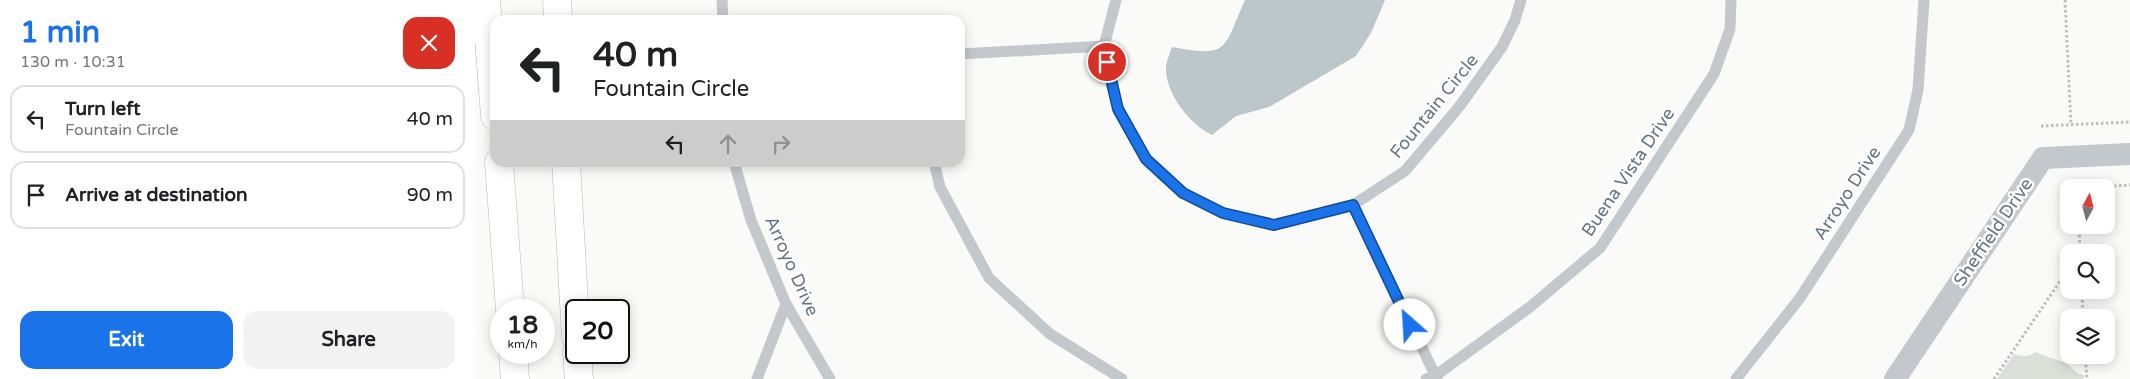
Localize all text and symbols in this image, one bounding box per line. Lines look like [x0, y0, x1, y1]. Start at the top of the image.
text: 1 min [20, 14, 100, 51]
button: close [403, 17, 455, 69]
text: 40 m [593, 34, 678, 76]
icon: left [510, 35, 575, 100]
pin [1086, 41, 1128, 83]
icon: arrive [1093, 48, 1121, 76]
street label: Fountain Circle [1385, 49, 1483, 163]
text: 130 m · 10:31 [20, 52, 126, 72]
text: Fountain Circle [593, 76, 749, 102]
text: Turn left [65, 98, 141, 120]
street label: Buena Vista Drive [1577, 103, 1679, 241]
icon: left [22, 105, 50, 133]
text: 40 m [407, 108, 453, 130]
text: Fountain Circle [65, 120, 179, 140]
icon: left [661, 130, 689, 158]
icon: ahead [714, 130, 742, 158]
icon: right [767, 130, 795, 158]
street label: Arroyo Drive [1809, 142, 1885, 244]
street label: Sheffield Drive [1949, 174, 2037, 290]
north arrow [2060, 179, 2115, 234]
map controls [2060, 179, 2115, 364]
icon: arrive [22, 181, 50, 209]
text: Arrive at destination [65, 184, 248, 206]
text: 90 m [407, 184, 453, 206]
street label: Arroyo Drive [760, 213, 824, 319]
button: search [2060, 244, 2115, 299]
position arrow [1383, 298, 1435, 350]
speed limit sign: 20 [565, 299, 630, 364]
button: layers [2060, 309, 2115, 364]
text: 18 [507, 310, 538, 340]
button: Exit [20, 311, 233, 369]
button: Share [243, 311, 455, 369]
text: km/h [507, 337, 538, 351]

